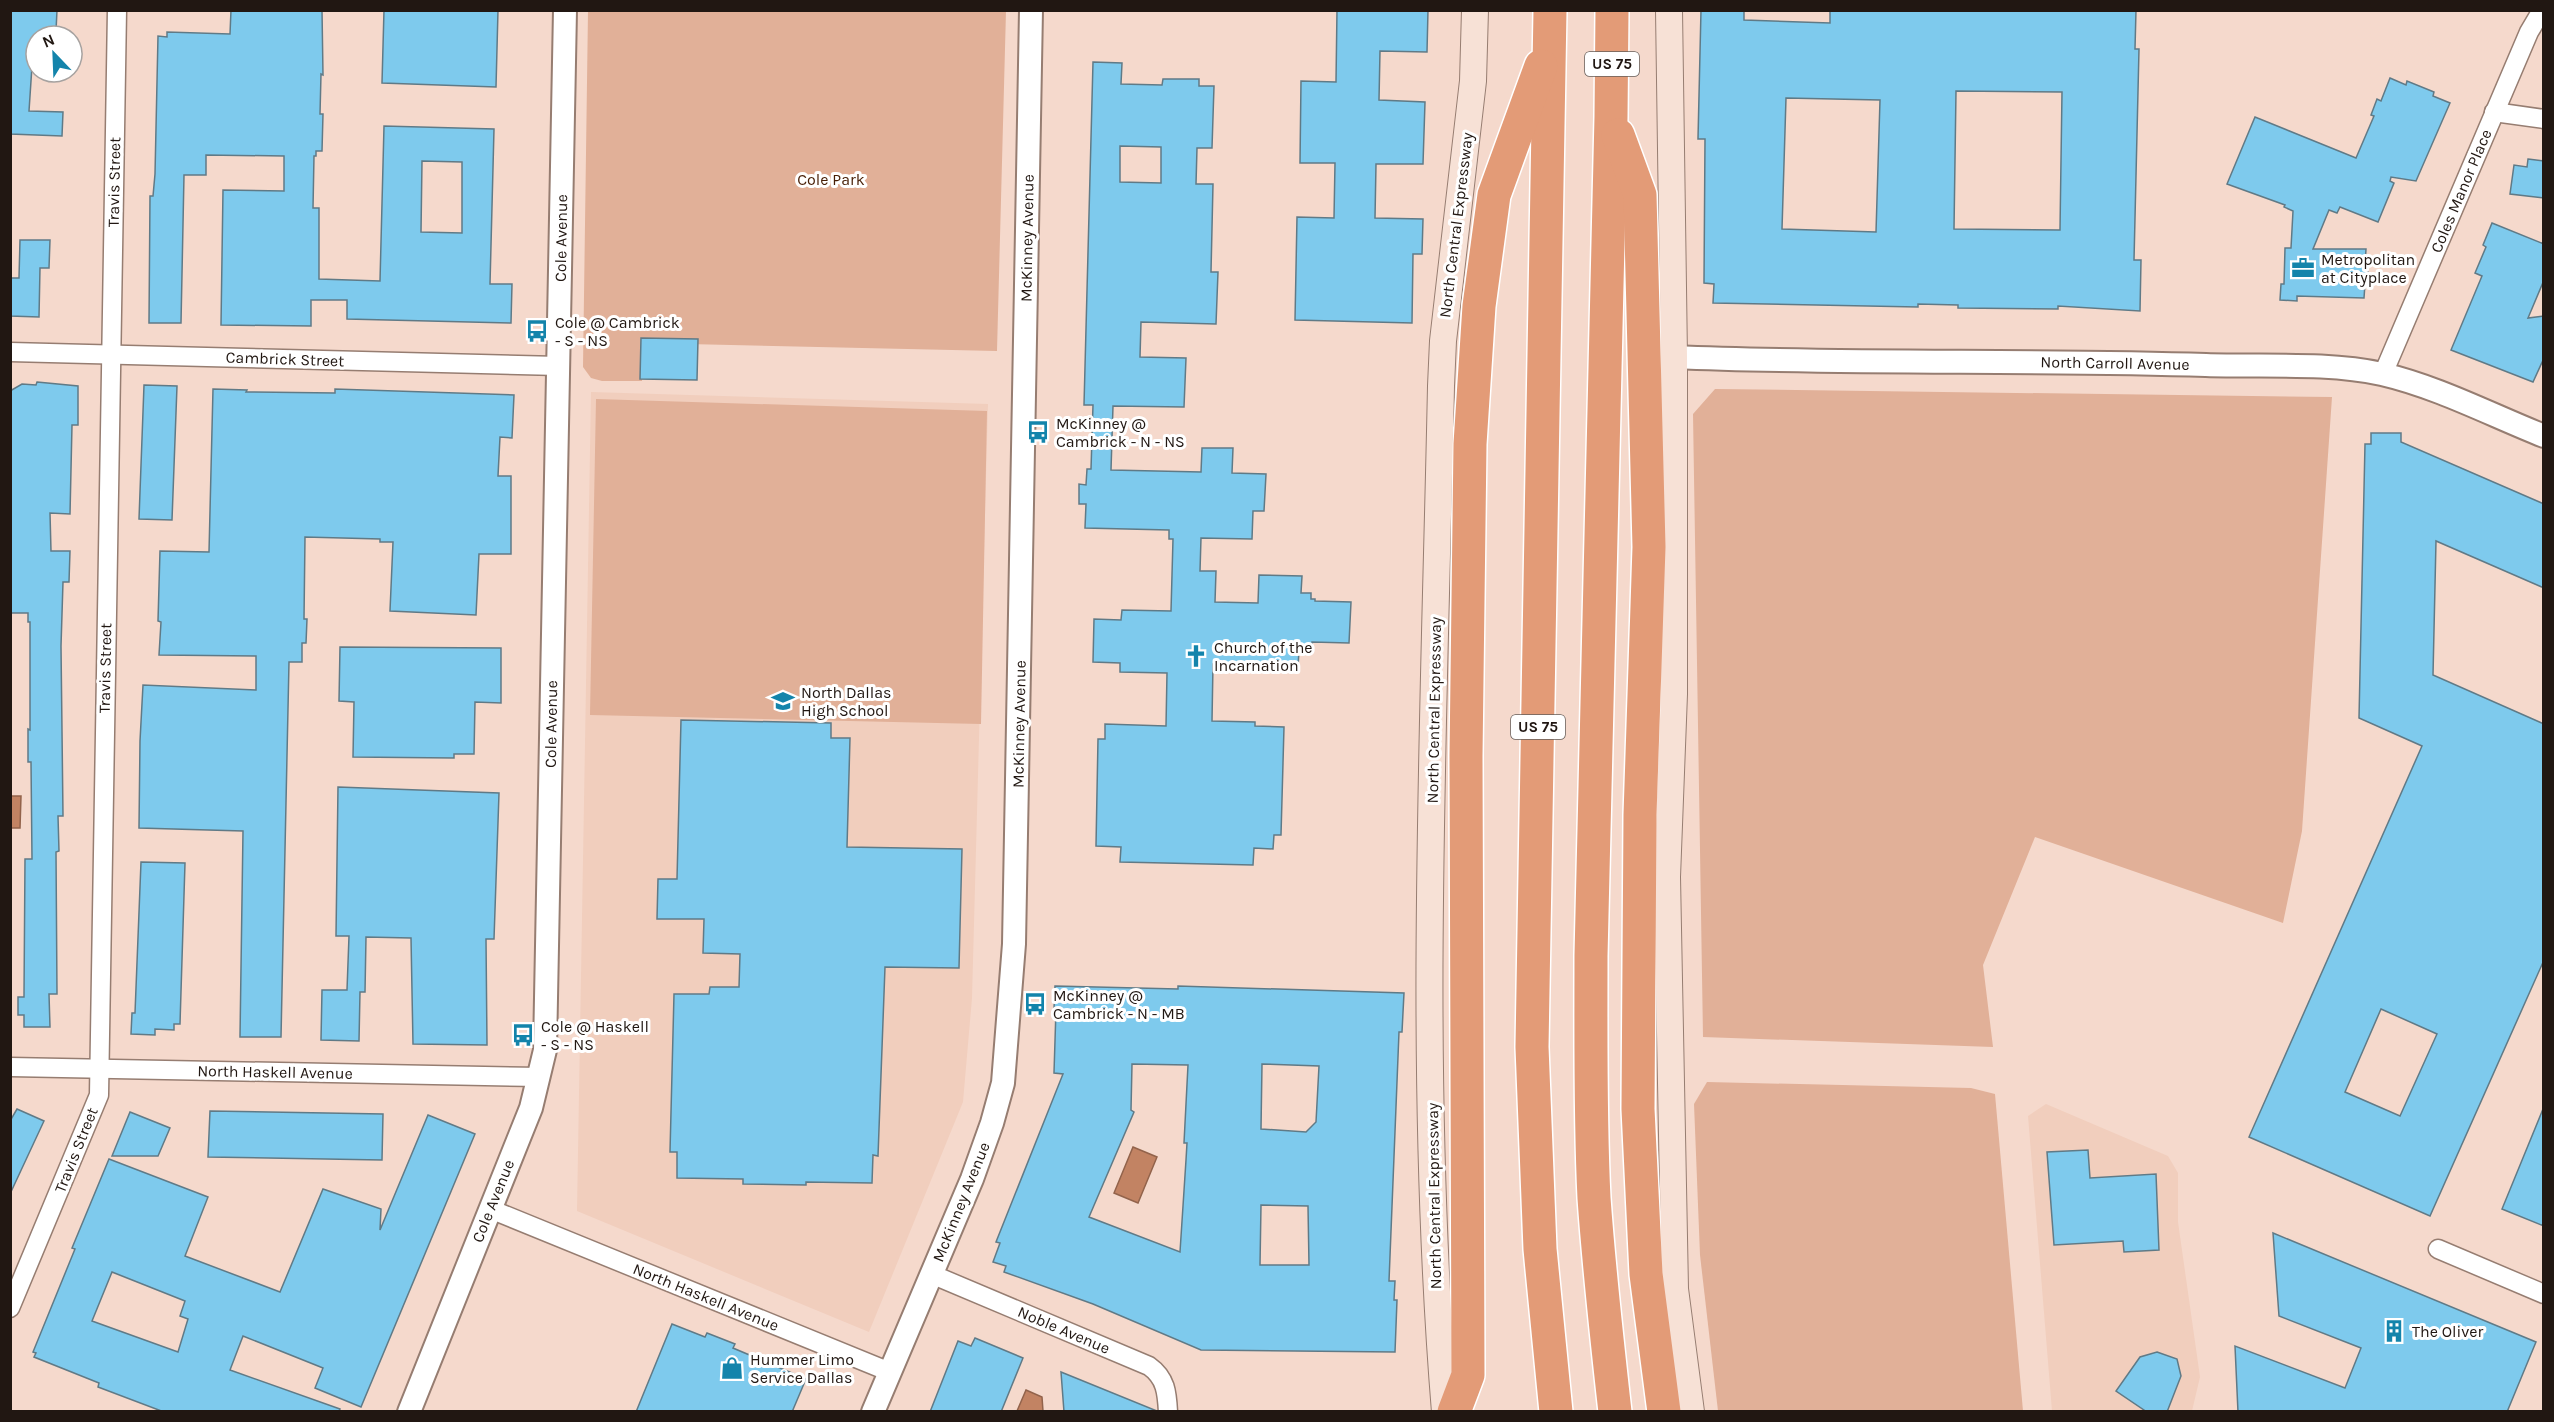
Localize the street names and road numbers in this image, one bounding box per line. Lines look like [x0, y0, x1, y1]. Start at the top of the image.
road number: US 75 [1585, 52, 1639, 76]
street label: Coles Manor Place [2426, 126, 2496, 256]
street label: North Central Expressway [1435, 131, 1477, 319]
street label: Travis Street [104, 137, 124, 227]
street label: McKinney Avenue [1016, 174, 1038, 302]
street label: Cole Avenue [551, 194, 571, 282]
street label: Cambrick Street [225, 347, 345, 371]
street label: North Carroll Avenue [2040, 352, 2190, 374]
street label: North Central Expressway [1423, 616, 1445, 804]
street label: Travis Street [95, 623, 115, 713]
street label: McKinney Avenue [1008, 660, 1030, 788]
street label: Cole Avenue [541, 680, 561, 768]
road number: US 75 [1511, 715, 1565, 739]
street label: North Haskell Avenue [197, 1061, 353, 1083]
street label: North Central Expressway [1423, 1102, 1445, 1290]
street label: Travis Street [50, 1105, 102, 1195]
street label: McKinney Avenue [928, 1139, 994, 1265]
street label: Cole Avenue [468, 1157, 518, 1245]
street label: North Haskell Avenue [630, 1259, 782, 1335]
street label: Noble Avenue [1015, 1302, 1113, 1358]

